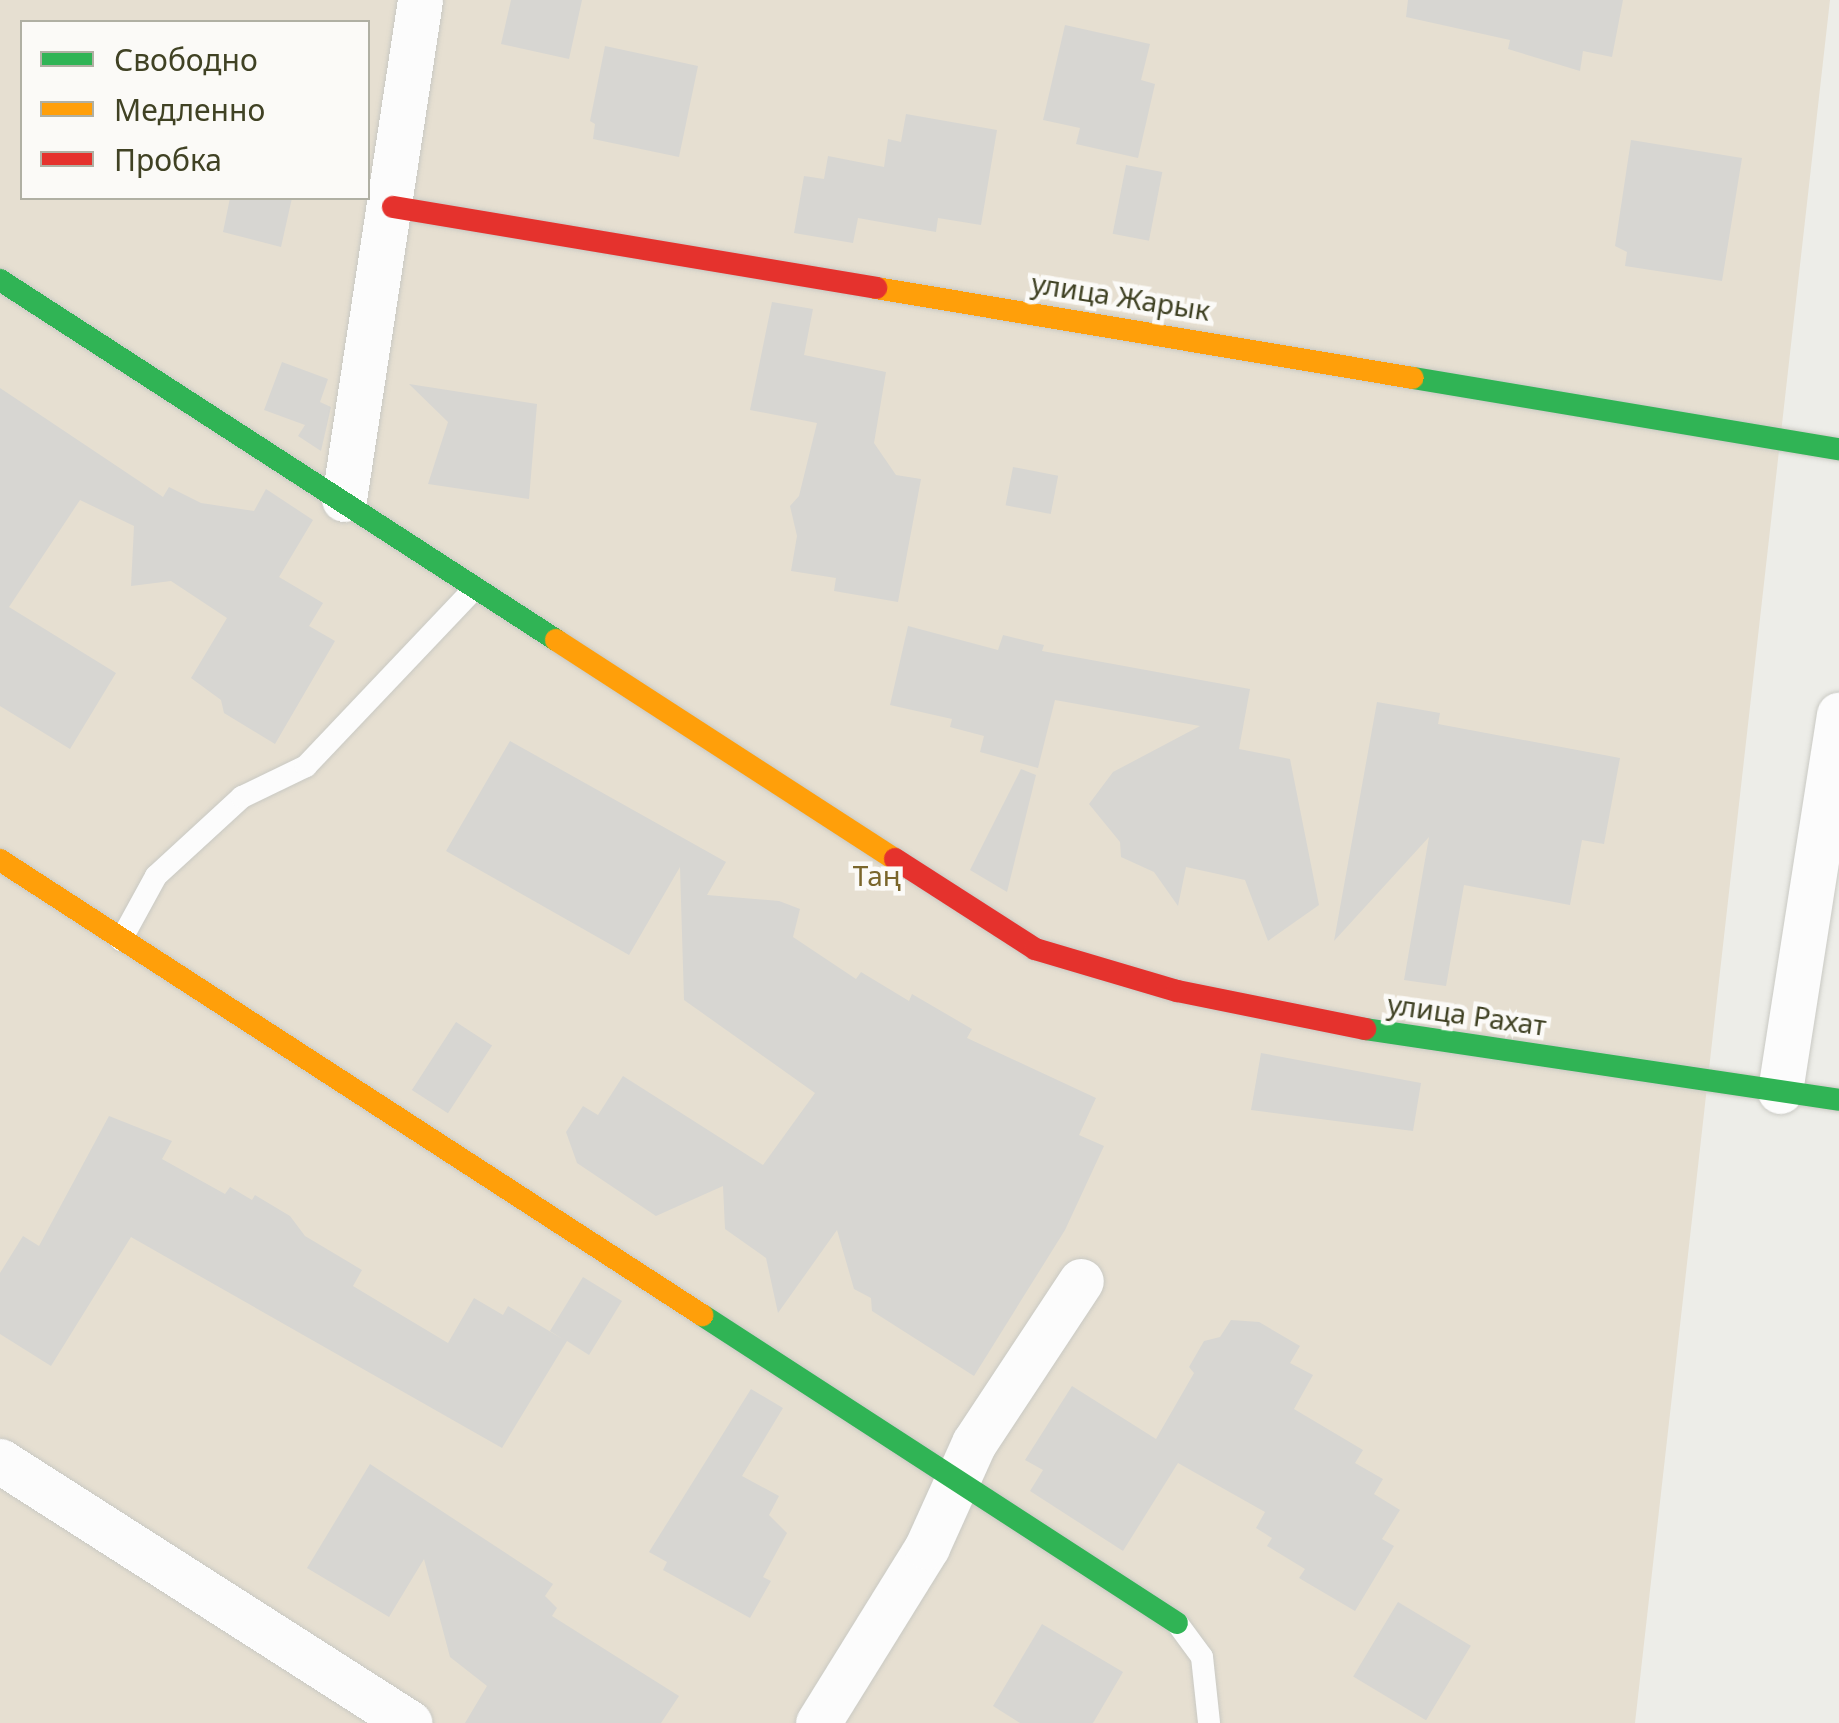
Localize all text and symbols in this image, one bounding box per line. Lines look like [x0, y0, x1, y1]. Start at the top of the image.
legend [20, 20, 370, 200]
text: Свободно [114, 39, 258, 80]
text: Медленно [114, 89, 265, 130]
text: Пробка [114, 139, 222, 180]
street label: улица Жарык [1029, 265, 1213, 327]
park label: Таң [853, 858, 901, 892]
street label: улица Рахат [1385, 986, 1549, 1042]

